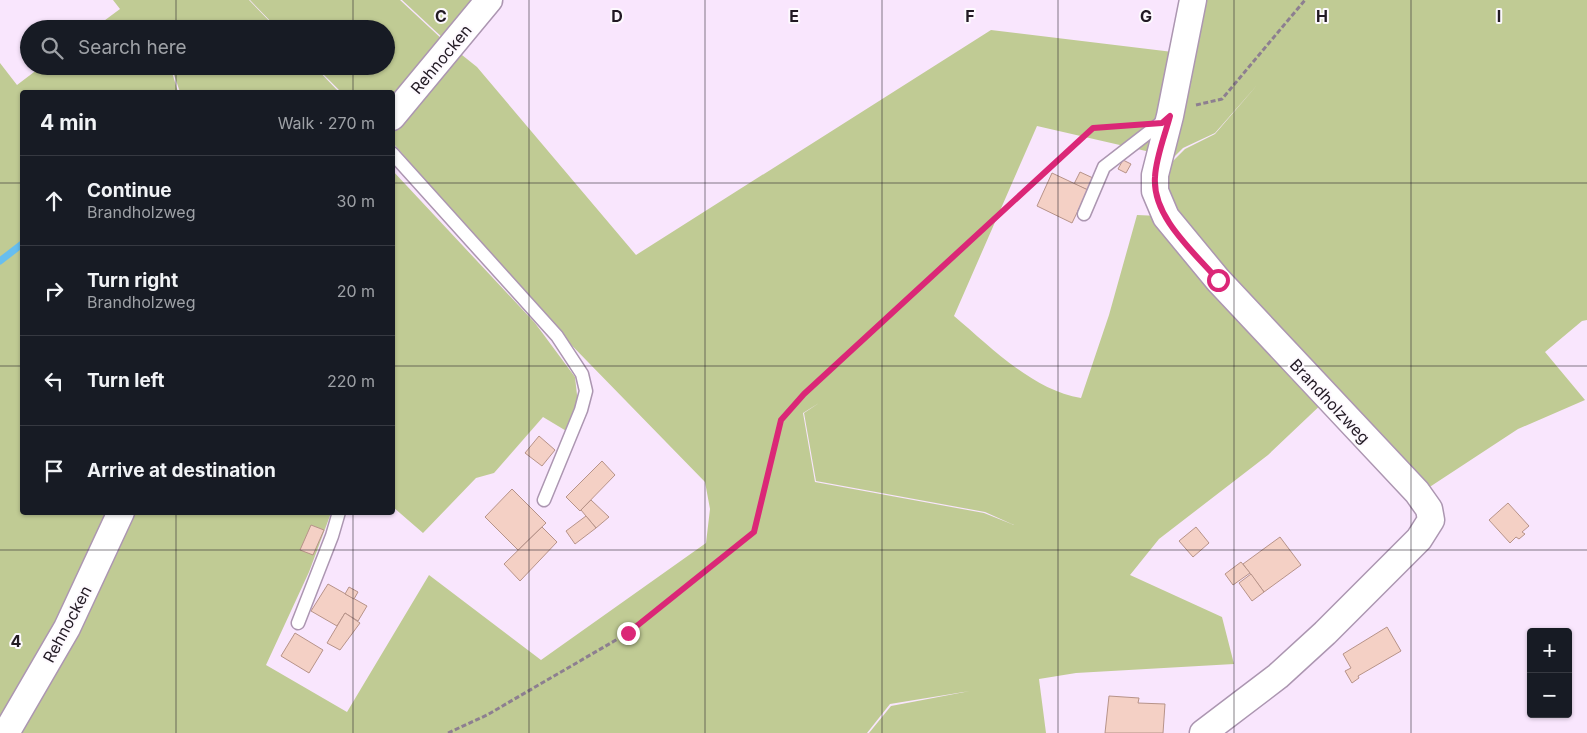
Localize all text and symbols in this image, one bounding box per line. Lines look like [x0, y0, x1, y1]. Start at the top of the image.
text: C [435, 6, 447, 26]
text: D [611, 6, 623, 26]
text: E [789, 6, 799, 26]
text: F [965, 6, 975, 26]
text: G [1140, 6, 1152, 26]
text: H [1316, 6, 1328, 26]
text: I [1497, 6, 1501, 26]
search box [20, 20, 395, 75]
street label: Rehnocken [406, 20, 476, 98]
icon: search [38, 34, 66, 62]
text: Search here [78, 36, 187, 59]
text: 4 min [40, 110, 97, 135]
text: Walk · 270 m [278, 113, 375, 133]
text: Continue [87, 179, 172, 202]
icon: ahead [40, 187, 68, 215]
text: 30 m [337, 191, 375, 211]
text: Brandholzweg [87, 202, 195, 222]
text: Turn right [87, 269, 178, 292]
route start [1207, 269, 1230, 292]
icon: right [40, 277, 68, 305]
text: 20 m [337, 281, 375, 301]
text: Brandholzweg [87, 292, 195, 312]
street label: Brandholzweg [1286, 355, 1374, 447]
icon: left [40, 367, 68, 395]
text: Turn left [87, 369, 165, 392]
text: 220 m [327, 371, 375, 391]
icon: arrive [40, 457, 68, 485]
text: Arrive at destination [87, 459, 276, 482]
street label: Rehnocken [38, 582, 96, 666]
route end [617, 622, 640, 645]
map controls [1527, 628, 1572, 718]
button: + [1527, 628, 1572, 673]
text: 4 [11, 631, 22, 651]
button: − [1527, 673, 1572, 718]

